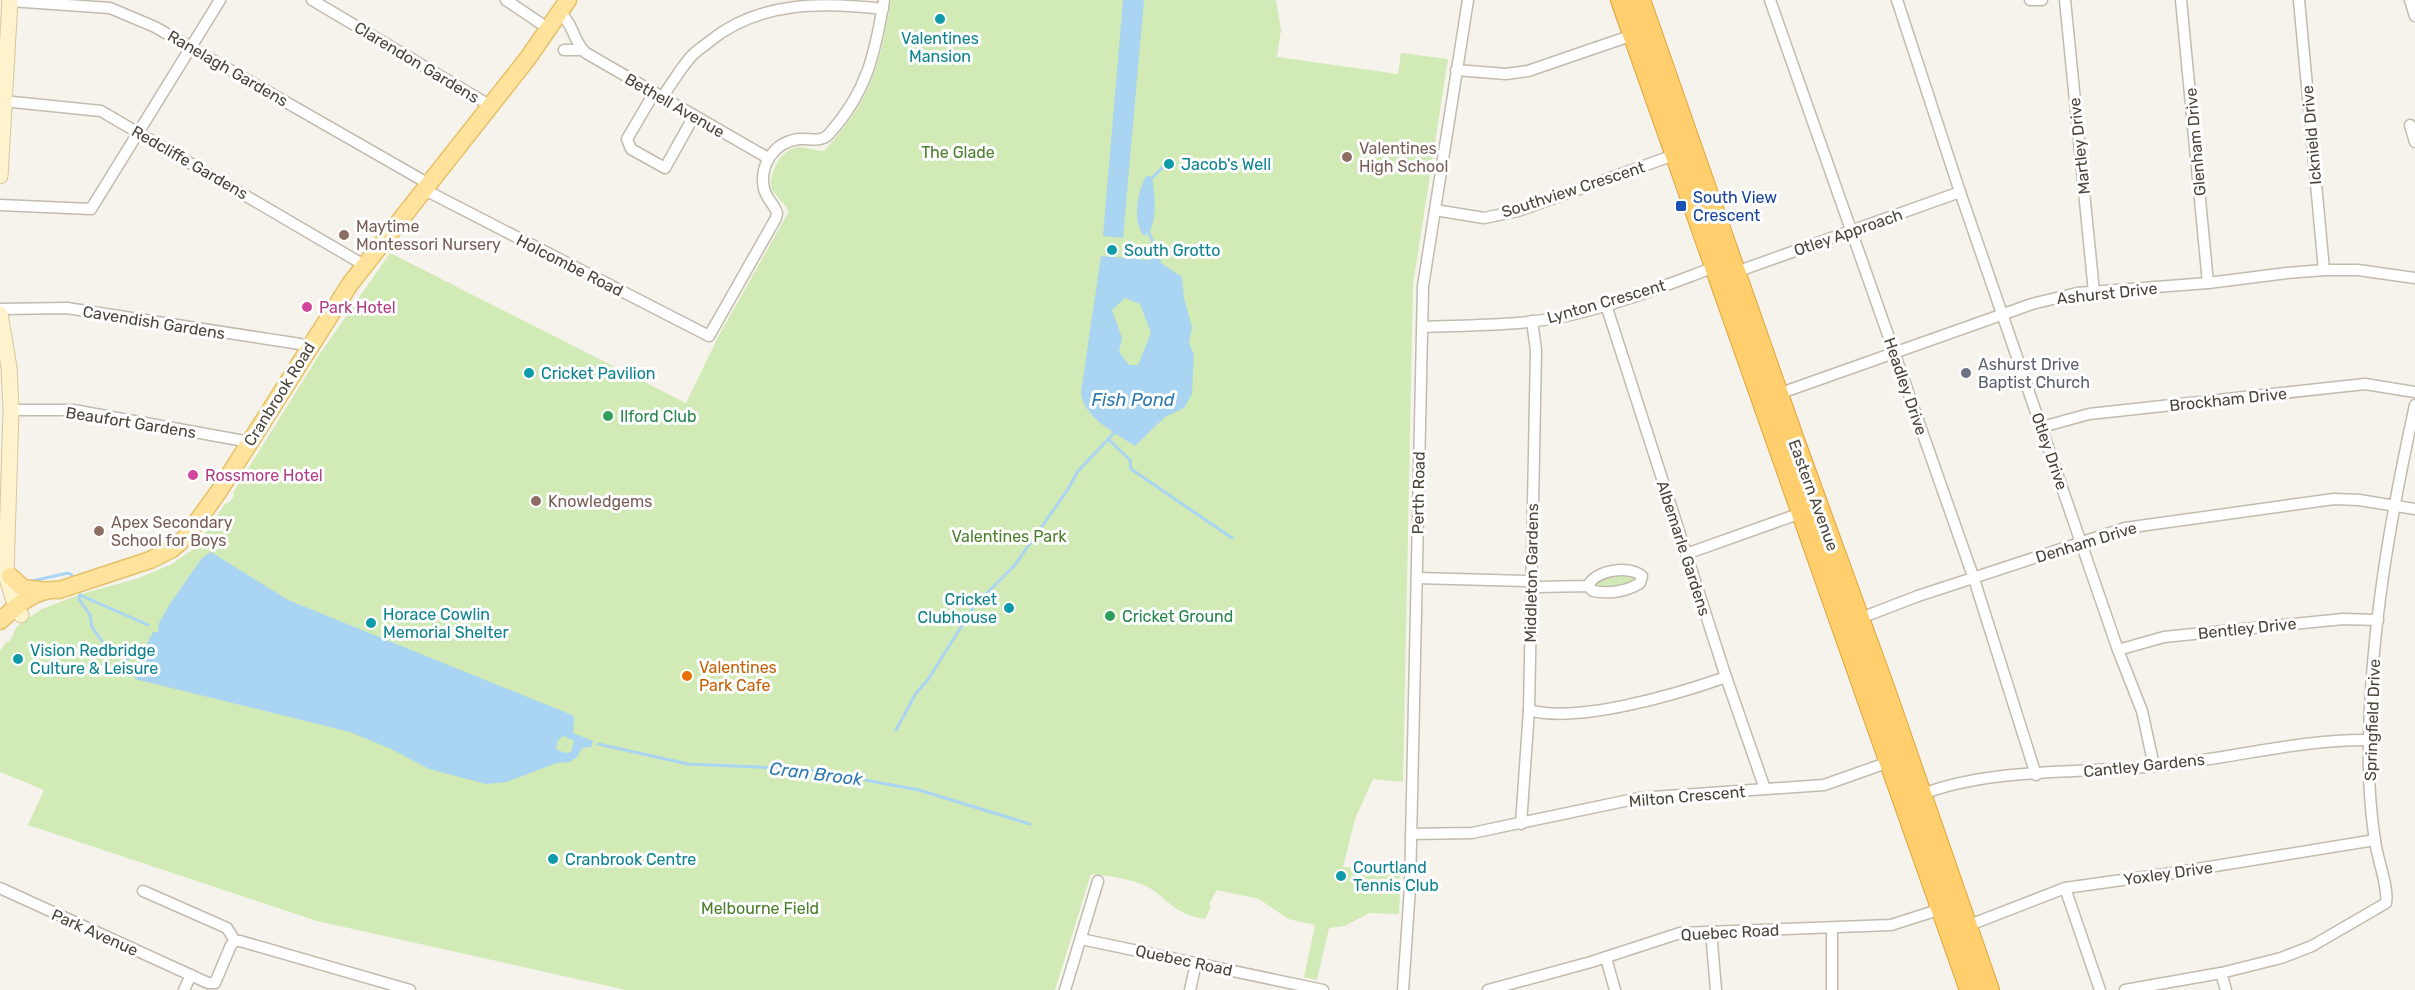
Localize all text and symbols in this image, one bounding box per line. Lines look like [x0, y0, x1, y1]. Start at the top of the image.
marker: Valentines Mansion [933, 12, 947, 26]
street label: Clarendon Gardens [351, 18, 483, 107]
street label: Ranelagh Gardens [164, 26, 291, 111]
place label: Valentines Mansion [901, 29, 979, 66]
street label: Bethell Avenue [622, 69, 728, 142]
street label: Icknield Drive [2298, 84, 2325, 186]
street label: Glenham Drive [2181, 87, 2210, 197]
street label: Martley Drive [2065, 97, 2094, 195]
street label: Redcliffe Gardens [128, 121, 251, 203]
place label: Valentines High School [1359, 139, 1448, 176]
park label: The Glade [921, 143, 995, 162]
marker: Valentines High School [1340, 150, 1354, 164]
place label: Jacob's Well [1181, 155, 1271, 174]
marker: Jacob's Well [1162, 157, 1176, 171]
street label: Southview Crescent [1499, 157, 1647, 222]
place label: South View Crescent [1693, 188, 1777, 225]
marker: South View Crescent [1674, 199, 1688, 213]
street label: Otley Approach [1791, 205, 1905, 260]
place label: Maytime Montessori Nursery [356, 217, 501, 254]
marker: Maytime Montessori Nursery [337, 228, 351, 242]
street label: Holcombe Road [513, 230, 626, 300]
place label: South Grotto [1124, 241, 1220, 260]
marker: South Grotto [1105, 243, 1119, 257]
street label: Lynton Crescent [1545, 275, 1668, 327]
street label: Ashurst Drive [2056, 279, 2158, 308]
place label: Park Hotel [319, 298, 396, 317]
marker: Park Hotel [300, 300, 314, 314]
street label: Cavendish Gardens [81, 302, 226, 343]
street label: Headley Drive [1880, 335, 1931, 438]
street label: Cranbrook Road [240, 339, 319, 450]
place label: Ashurst Drive Baptist Church [1978, 355, 2090, 392]
place label: Cricket Pavilion [541, 364, 656, 383]
marker: Cricket Pavilion [522, 366, 536, 380]
marker: Ashurst Drive Baptist Church [1959, 366, 1973, 380]
street label: Brockham Drive [2168, 384, 2288, 415]
water label: Fish Pond [1092, 389, 1175, 411]
street label: Beaufort Gardens [64, 403, 197, 442]
place label: Ilford Club [620, 407, 697, 426]
marker: Ilford Club [601, 409, 615, 423]
street label: Otley Drive [2027, 410, 2072, 492]
street label: Eastern Avenue [1785, 437, 1843, 554]
street label: Perth Road [1408, 451, 1429, 535]
place label: Rossmore Hotel [205, 466, 323, 485]
marker: Rossmore Hotel [186, 468, 200, 482]
street label: Albemarle Gardens [1653, 478, 1714, 618]
place label: Knowledgems [548, 492, 652, 511]
marker: Knowledgems [529, 494, 543, 508]
street label: Middleton Gardens [1521, 503, 1542, 643]
place label: Apex Secondary School for Boys [111, 513, 233, 550]
street label: Denham Drive [2033, 518, 2139, 567]
marker: Apex Secondary School for Boys [92, 524, 106, 538]
park label: Valentines Park [952, 527, 1067, 546]
place label: Cricket Clubhouse [918, 590, 997, 627]
marker: Cricket Clubhouse [1002, 601, 1016, 615]
place label: Horace Cowlin Memorial Shelter [383, 605, 509, 642]
place label: Cricket Ground [1122, 607, 1233, 626]
marker: Cricket Ground [1103, 609, 1117, 623]
street label: Bentley Drive [2197, 614, 2297, 643]
marker: Horace Cowlin Memorial Shelter [364, 616, 378, 630]
place label: Vision Redbridge Culture & Leisure [30, 641, 158, 678]
marker: Vision Redbridge Culture & Leisure [11, 652, 25, 666]
place label: Valentines Park Cafe [699, 658, 777, 695]
street label: Springfield Drive [2361, 659, 2384, 781]
marker: Valentines Park Cafe [680, 669, 694, 683]
street label: Cantley Gardens [2082, 750, 2206, 781]
water label: Cran Brook [768, 757, 864, 791]
street label: Milton Crescent [1628, 782, 1746, 811]
place label: Cranbrook Centre [565, 850, 696, 869]
marker: Cranbrook Centre [546, 852, 560, 866]
place label: Courtland Tennis Club [1353, 858, 1439, 895]
street label: Yoxley Drive [2122, 858, 2214, 889]
marker: Courtland Tennis Club [1334, 869, 1348, 883]
park label: Melbourne Field [701, 899, 819, 918]
street label: Park Avenue [49, 905, 141, 960]
street label: Quebec Road [1680, 920, 1780, 945]
street label: Quebec Road [1134, 941, 1234, 980]

